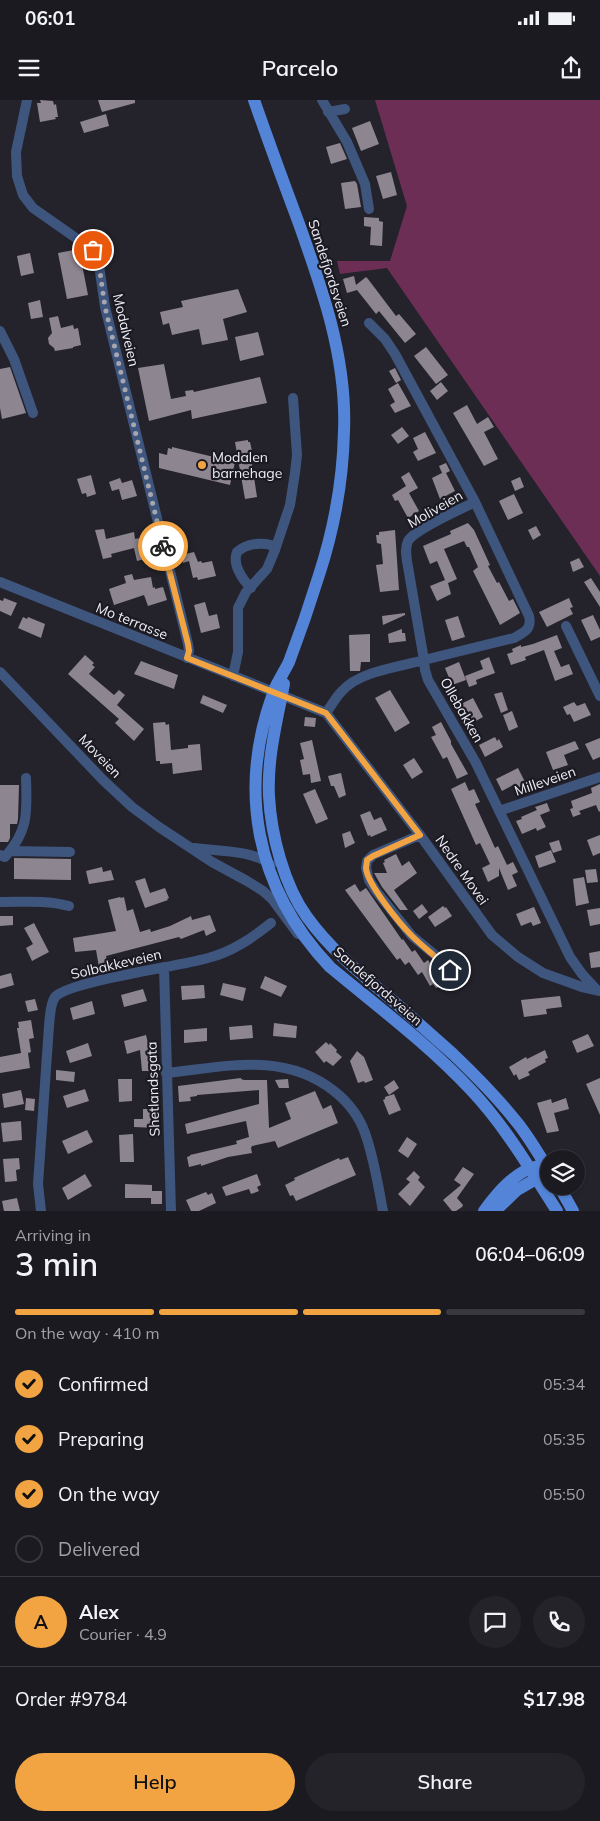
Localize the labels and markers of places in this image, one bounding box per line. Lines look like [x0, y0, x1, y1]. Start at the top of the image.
pin [72, 229, 114, 271]
place label: Modalen barnehage [212, 448, 282, 482]
marker: Modalen barnehage [196, 459, 208, 471]
pin [429, 949, 471, 991]

